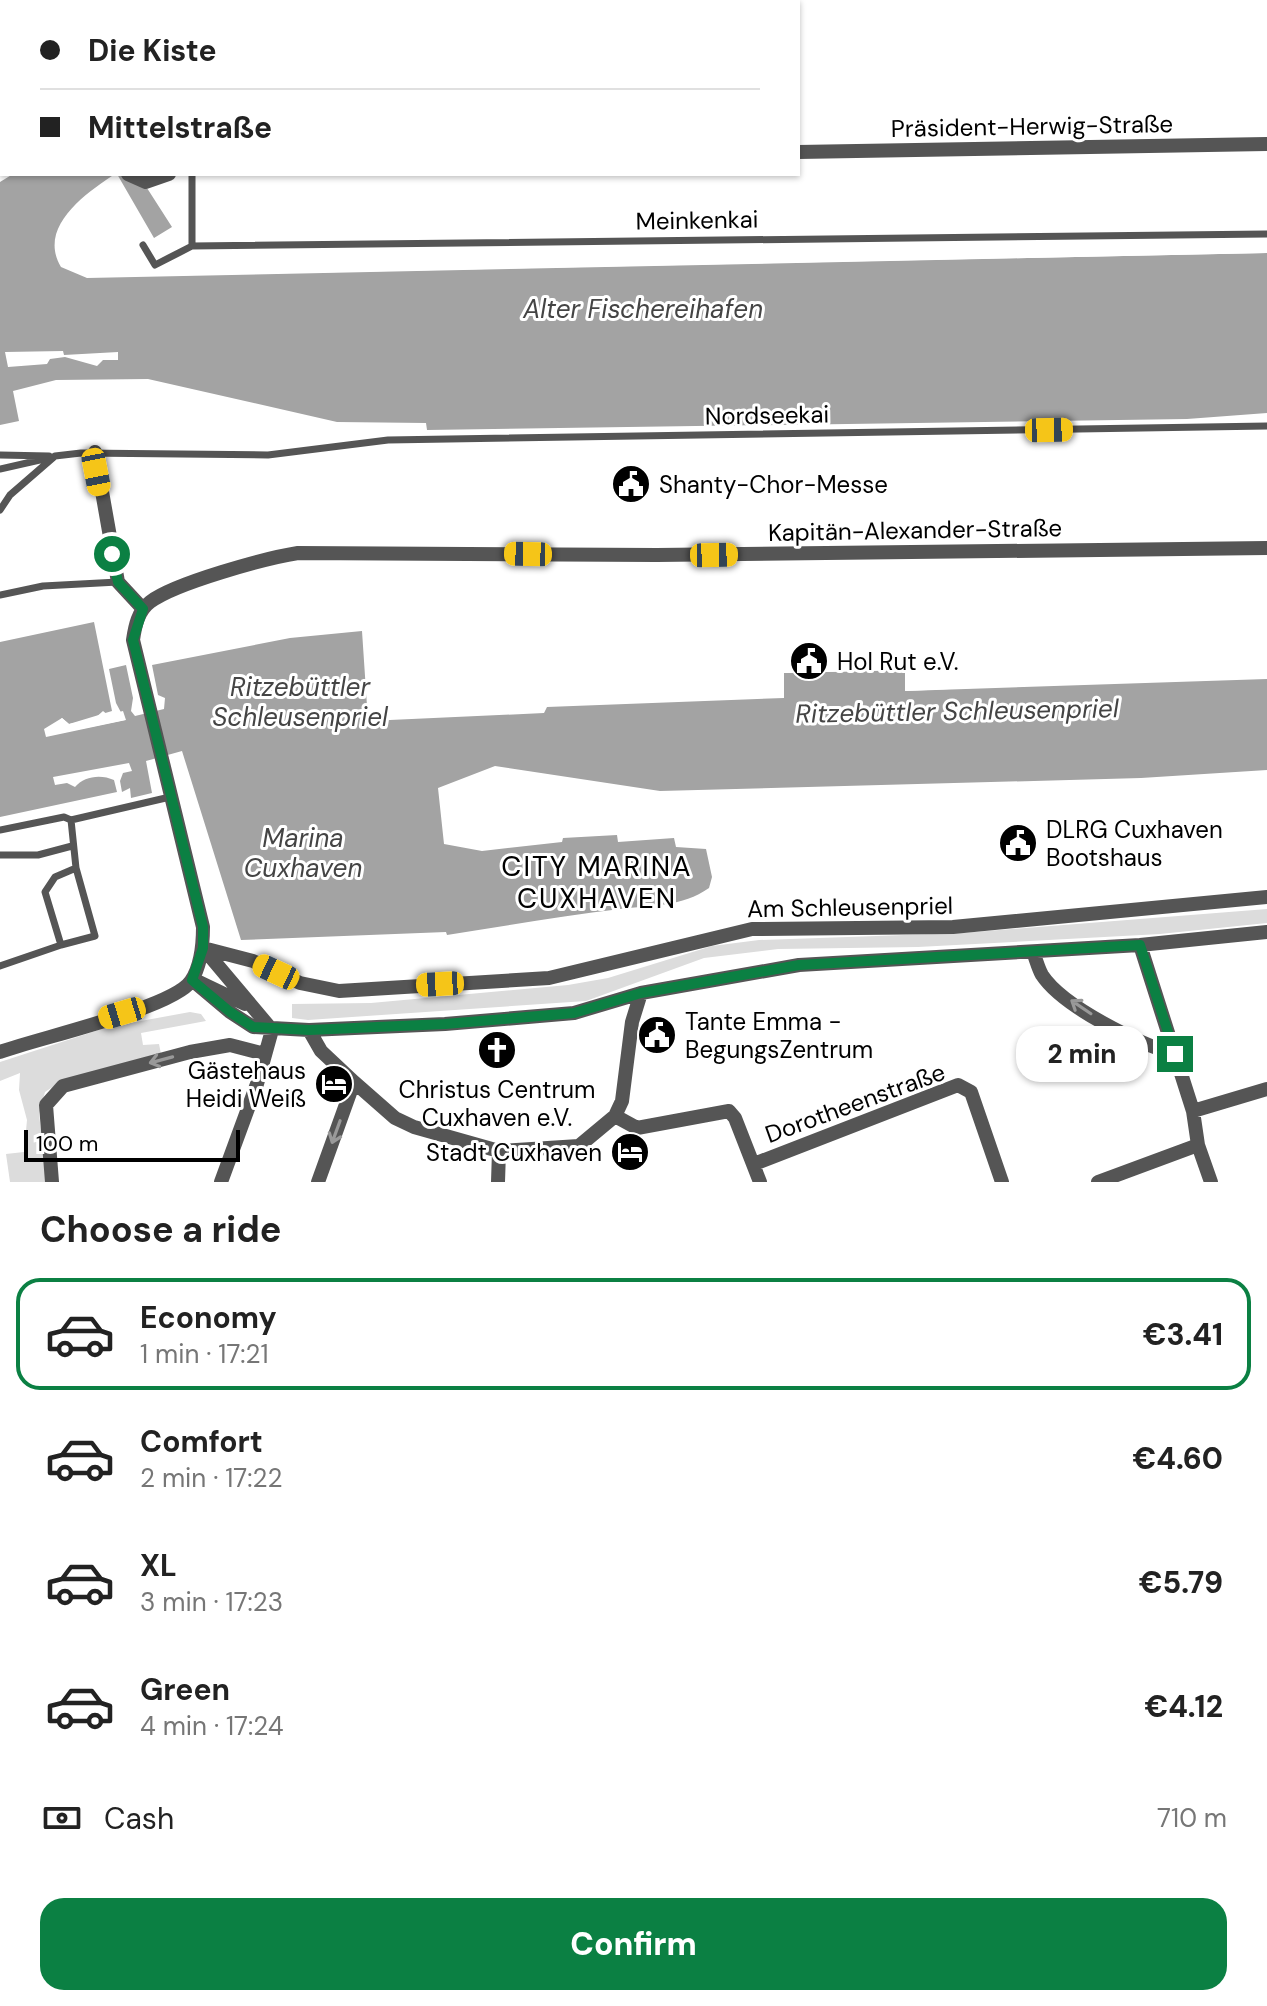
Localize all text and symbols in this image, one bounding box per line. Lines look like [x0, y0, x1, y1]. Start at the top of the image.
text: Die Kiste [88, 31, 217, 70]
text: Mittelstraße [88, 108, 272, 147]
street label: Präsident-Herwig-Straße [891, 108, 1173, 144]
street label: Meinkenkai [635, 203, 759, 237]
water label: Alter Fischereihafen [522, 292, 763, 326]
street label: Nordseekai [705, 398, 829, 432]
car [1025, 418, 1073, 442]
car [80, 446, 112, 498]
public building icon: Shanty-Chor-Messe [610, 463, 652, 505]
place label: Shanty-Chor-Messe [659, 469, 888, 500]
street label: Kapitän-Alexander-Straße [768, 512, 1062, 548]
route start [94, 536, 130, 572]
car [504, 542, 552, 566]
car [690, 543, 738, 567]
public building icon: Hol Rut e.V. [788, 640, 830, 682]
place label: Hol Rut e.V. [837, 646, 958, 677]
water label: Ritzebüttler Schleusenpriel [212, 670, 389, 734]
water label: Ritzebüttler Schleusenpriel [795, 691, 1120, 731]
place label: DLRG Cuxhaven Bootshaus [1046, 814, 1223, 873]
water label: Marina Cuxhaven [244, 821, 362, 885]
public building icon: DLRG Cuxhaven Bootshaus [997, 822, 1039, 864]
district label: CITY MARINA CUXHAVEN [501, 848, 693, 917]
street label: Am Schleusenpriel [747, 890, 953, 924]
car [249, 951, 303, 993]
car [415, 971, 465, 997]
car [96, 995, 148, 1031]
one-way arrow [1070, 999, 1092, 1015]
place label: Tante Emma - BegungsZentrum [685, 1006, 873, 1065]
public building icon: Tante Emma - BegungsZentrum [636, 1014, 678, 1056]
callout: 2 min [1015, 1026, 1147, 1082]
church icon: Christus Centrum Cuxhaven e.V. [476, 1029, 518, 1071]
route end [1157, 1036, 1193, 1072]
text: 2 min [1047, 1037, 1117, 1071]
one-way arrow [149, 1053, 175, 1068]
place label: Gästehaus Heidi Weiß [186, 1055, 306, 1114]
street label: Dorotheenstraße [761, 1056, 949, 1150]
hotel icon: Gästehaus Heidi Weiß [313, 1063, 355, 1105]
place label: Christus Centrum Cuxhaven e.V. [399, 1074, 595, 1133]
one-way arrow [328, 1119, 342, 1144]
scale bar [24, 1126, 240, 1162]
text: 100 m [36, 1129, 98, 1158]
hotel icon: Stadt Cuxhaven [609, 1131, 651, 1173]
place label: Stadt Cuxhaven [426, 1137, 602, 1168]
text: Choose a ride [40, 1206, 281, 1253]
icon: car [44, 1298, 116, 1370]
text: Economy [140, 1298, 277, 1337]
text: €3.41 [1143, 1315, 1223, 1354]
text: 1 min · 17:21 [140, 1337, 269, 1371]
icon: car [44, 1422, 116, 1494]
text: Comfort [140, 1422, 263, 1461]
text: €4.60 [1133, 1439, 1223, 1478]
text: 2 min · 17:22 [140, 1461, 282, 1495]
icon: car [44, 1546, 116, 1618]
text: XL [140, 1546, 177, 1585]
text: €5.79 [1139, 1563, 1223, 1602]
text: 3 min · 17:23 [140, 1585, 283, 1619]
icon: car [44, 1670, 116, 1742]
text: Green [140, 1670, 230, 1709]
text: €4.12 [1144, 1687, 1223, 1726]
text: 4 min · 17:24 [140, 1709, 284, 1743]
icon: cash [40, 1796, 84, 1840]
text: Cash [104, 1799, 174, 1838]
text: 710 m [1157, 1801, 1227, 1835]
button: Confirm [40, 1898, 1227, 1990]

